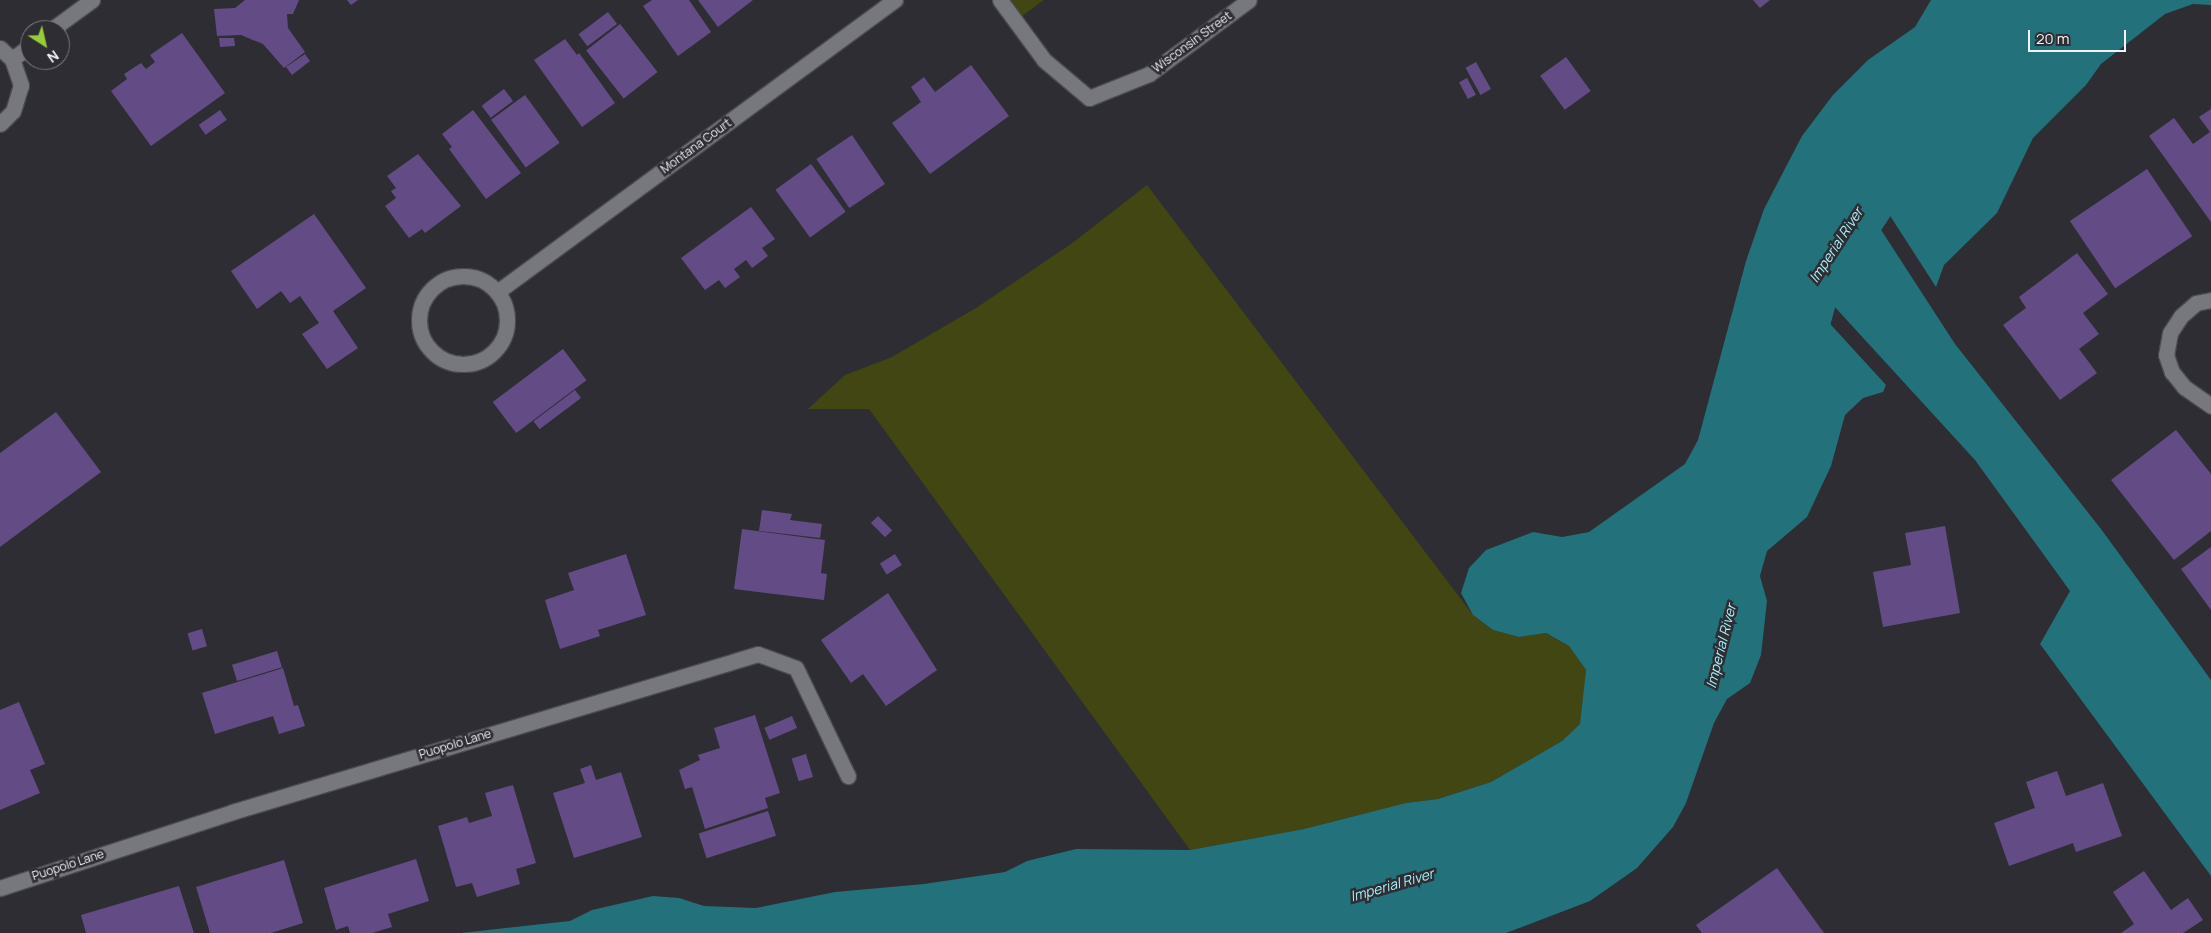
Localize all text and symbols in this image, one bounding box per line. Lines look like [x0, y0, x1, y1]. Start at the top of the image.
street label: Wisconsin Street [1149, 8, 1235, 76]
north arrow [20, 20, 70, 70]
scale bar [2031, 20, 2128, 52]
text: 20 m [2036, 28, 2069, 49]
text: N [44, 46, 63, 68]
street label: Montana Court [658, 116, 734, 176]
water label: Imperial River [1806, 204, 1866, 286]
water label: Imperial River [1702, 602, 1740, 690]
street label: Puopolo Lane [417, 726, 493, 762]
street label: Puopolo Lane [30, 847, 106, 883]
water label: Imperial River [1348, 865, 1436, 905]

